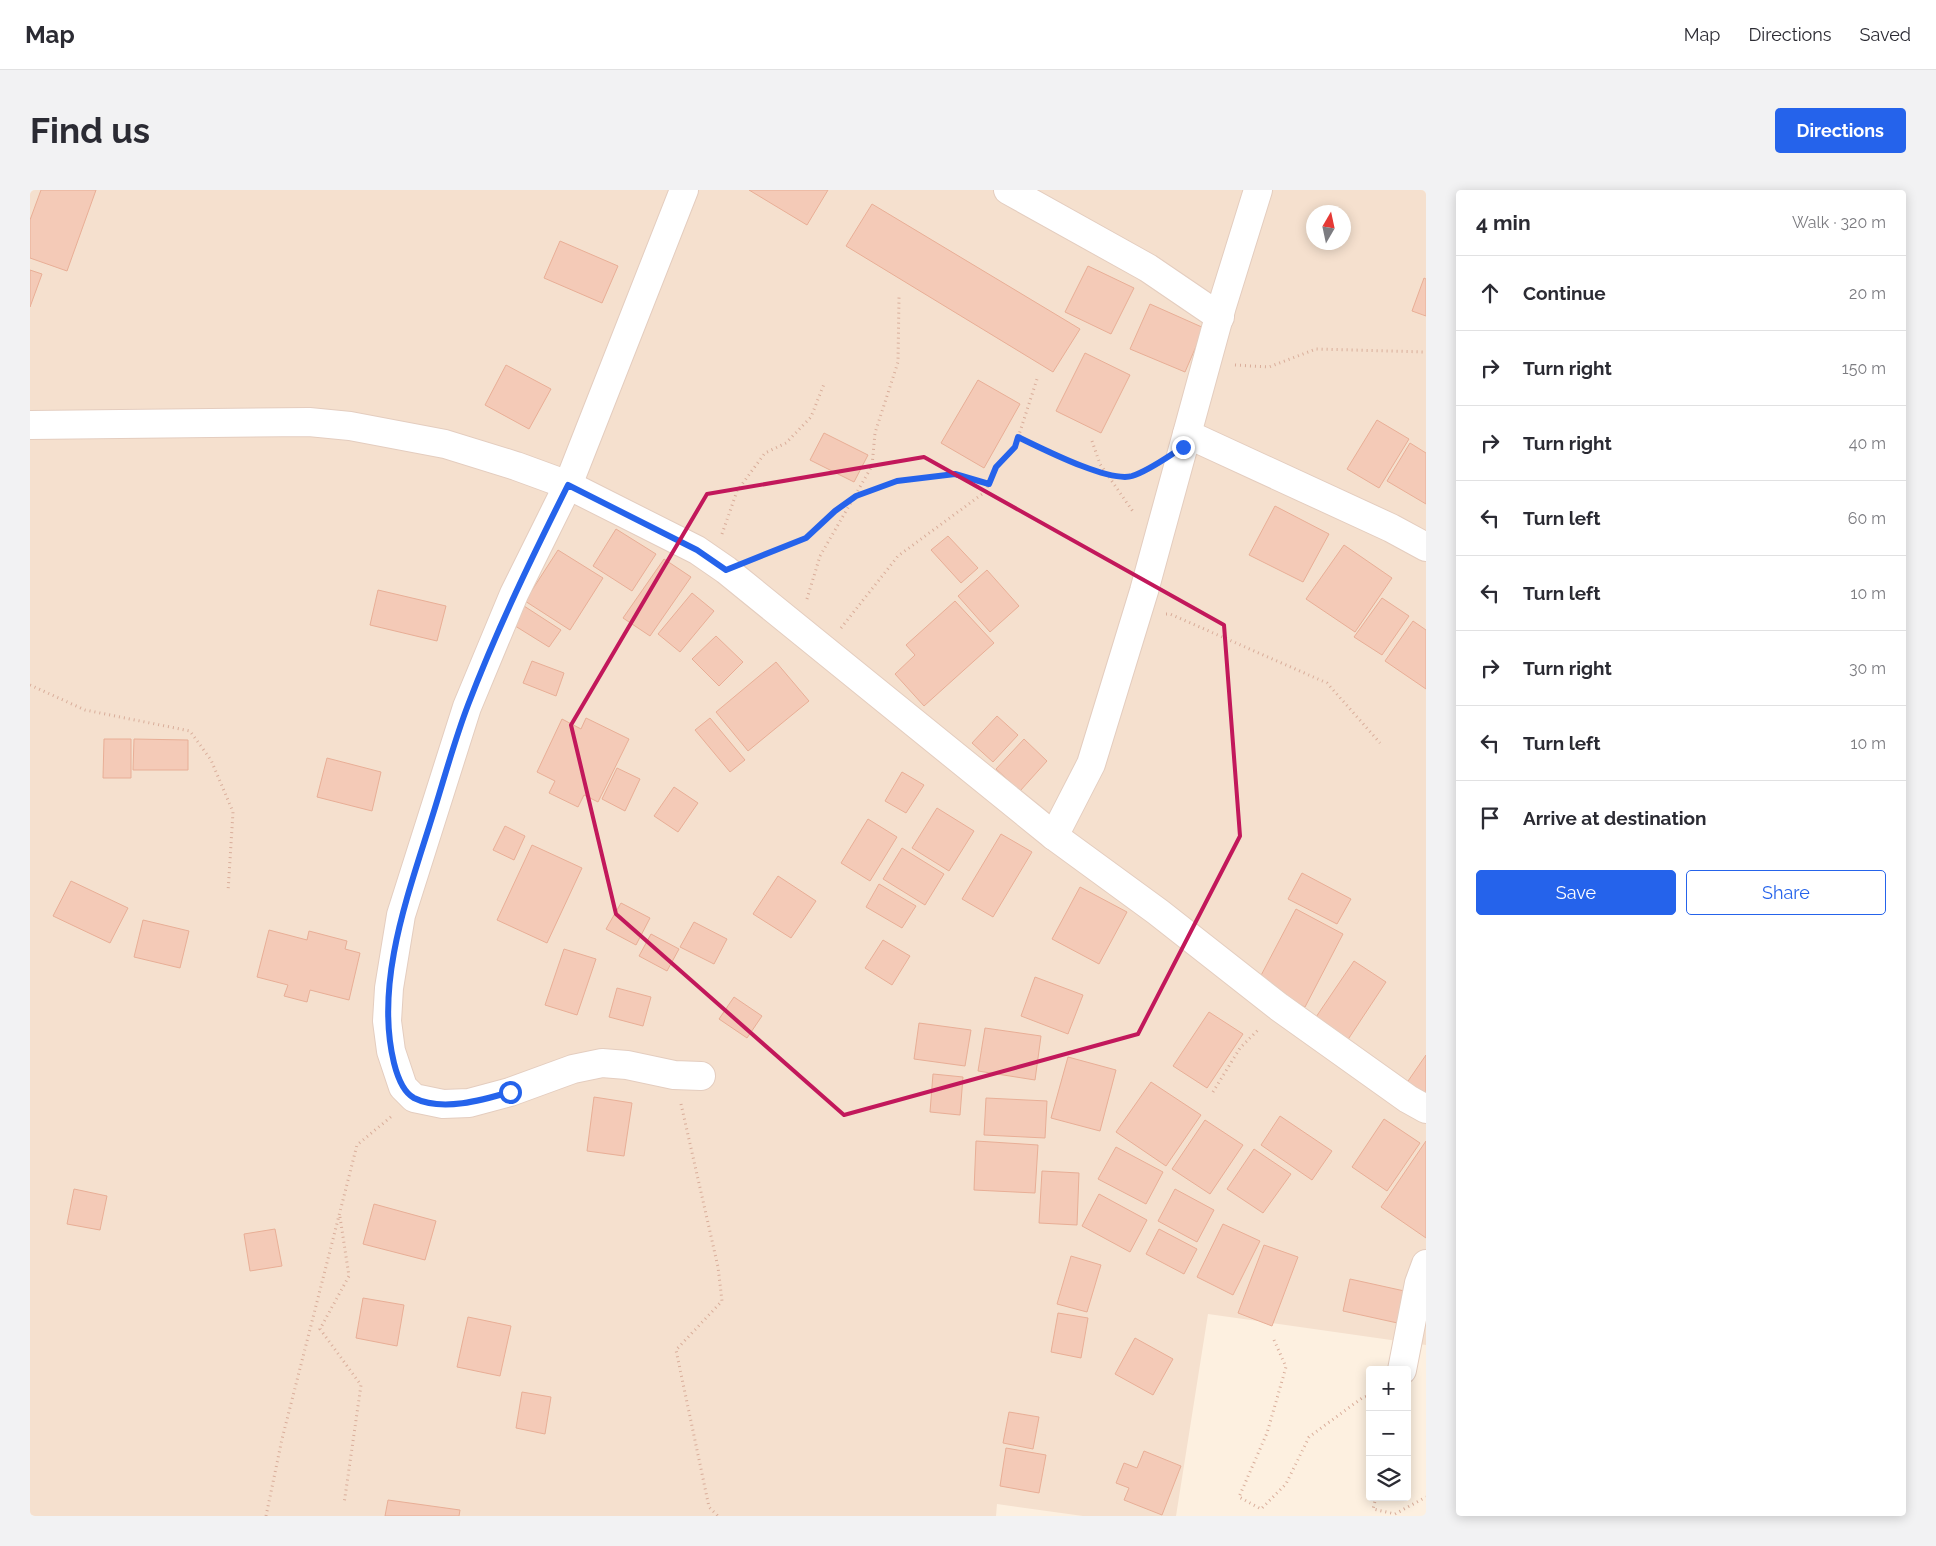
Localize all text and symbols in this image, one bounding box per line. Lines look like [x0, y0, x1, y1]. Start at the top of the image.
text: Map [25, 20, 75, 49]
text: Map [1684, 24, 1720, 45]
text: Directions [1748, 24, 1832, 45]
text: Saved [1860, 24, 1911, 45]
button: Directions [1775, 108, 1906, 153]
text: Find us [30, 110, 150, 151]
north arrow [1306, 205, 1351, 250]
text: 4 min [1476, 210, 1531, 235]
text: Walk · 320 m [1792, 213, 1886, 232]
icon: ahead [1476, 279, 1504, 307]
text: Continue [1523, 282, 1606, 304]
text: 20 m [1849, 284, 1886, 303]
icon: right [1476, 354, 1504, 382]
text: Turn right [1523, 357, 1612, 379]
text: 150 m [1842, 359, 1886, 378]
icon: right [1476, 429, 1504, 457]
text: Turn right [1523, 432, 1612, 454]
text: 40 m [1849, 434, 1886, 453]
route end [1172, 436, 1195, 459]
icon: left [1476, 504, 1504, 532]
text: Turn left [1523, 507, 1600, 529]
text: 60 m [1848, 509, 1886, 528]
icon: left [1476, 579, 1504, 607]
text: Turn left [1523, 582, 1600, 604]
text: 10 m [1851, 584, 1886, 603]
icon: right [1476, 654, 1504, 682]
text: Turn right [1523, 657, 1612, 679]
text: 30 m [1849, 659, 1886, 678]
icon: left [1476, 729, 1504, 757]
text: Turn left [1523, 732, 1600, 754]
text: 10 m [1851, 734, 1886, 753]
icon: arrive [1476, 804, 1504, 832]
text: Arrive at destination [1523, 807, 1707, 829]
button: Save [1476, 870, 1676, 915]
button: Share [1686, 870, 1886, 915]
route start [499, 1081, 522, 1104]
map controls [1366, 1366, 1411, 1501]
button: + [1366, 1366, 1411, 1411]
button: − [1366, 1411, 1411, 1456]
button: layers [1366, 1456, 1411, 1501]

